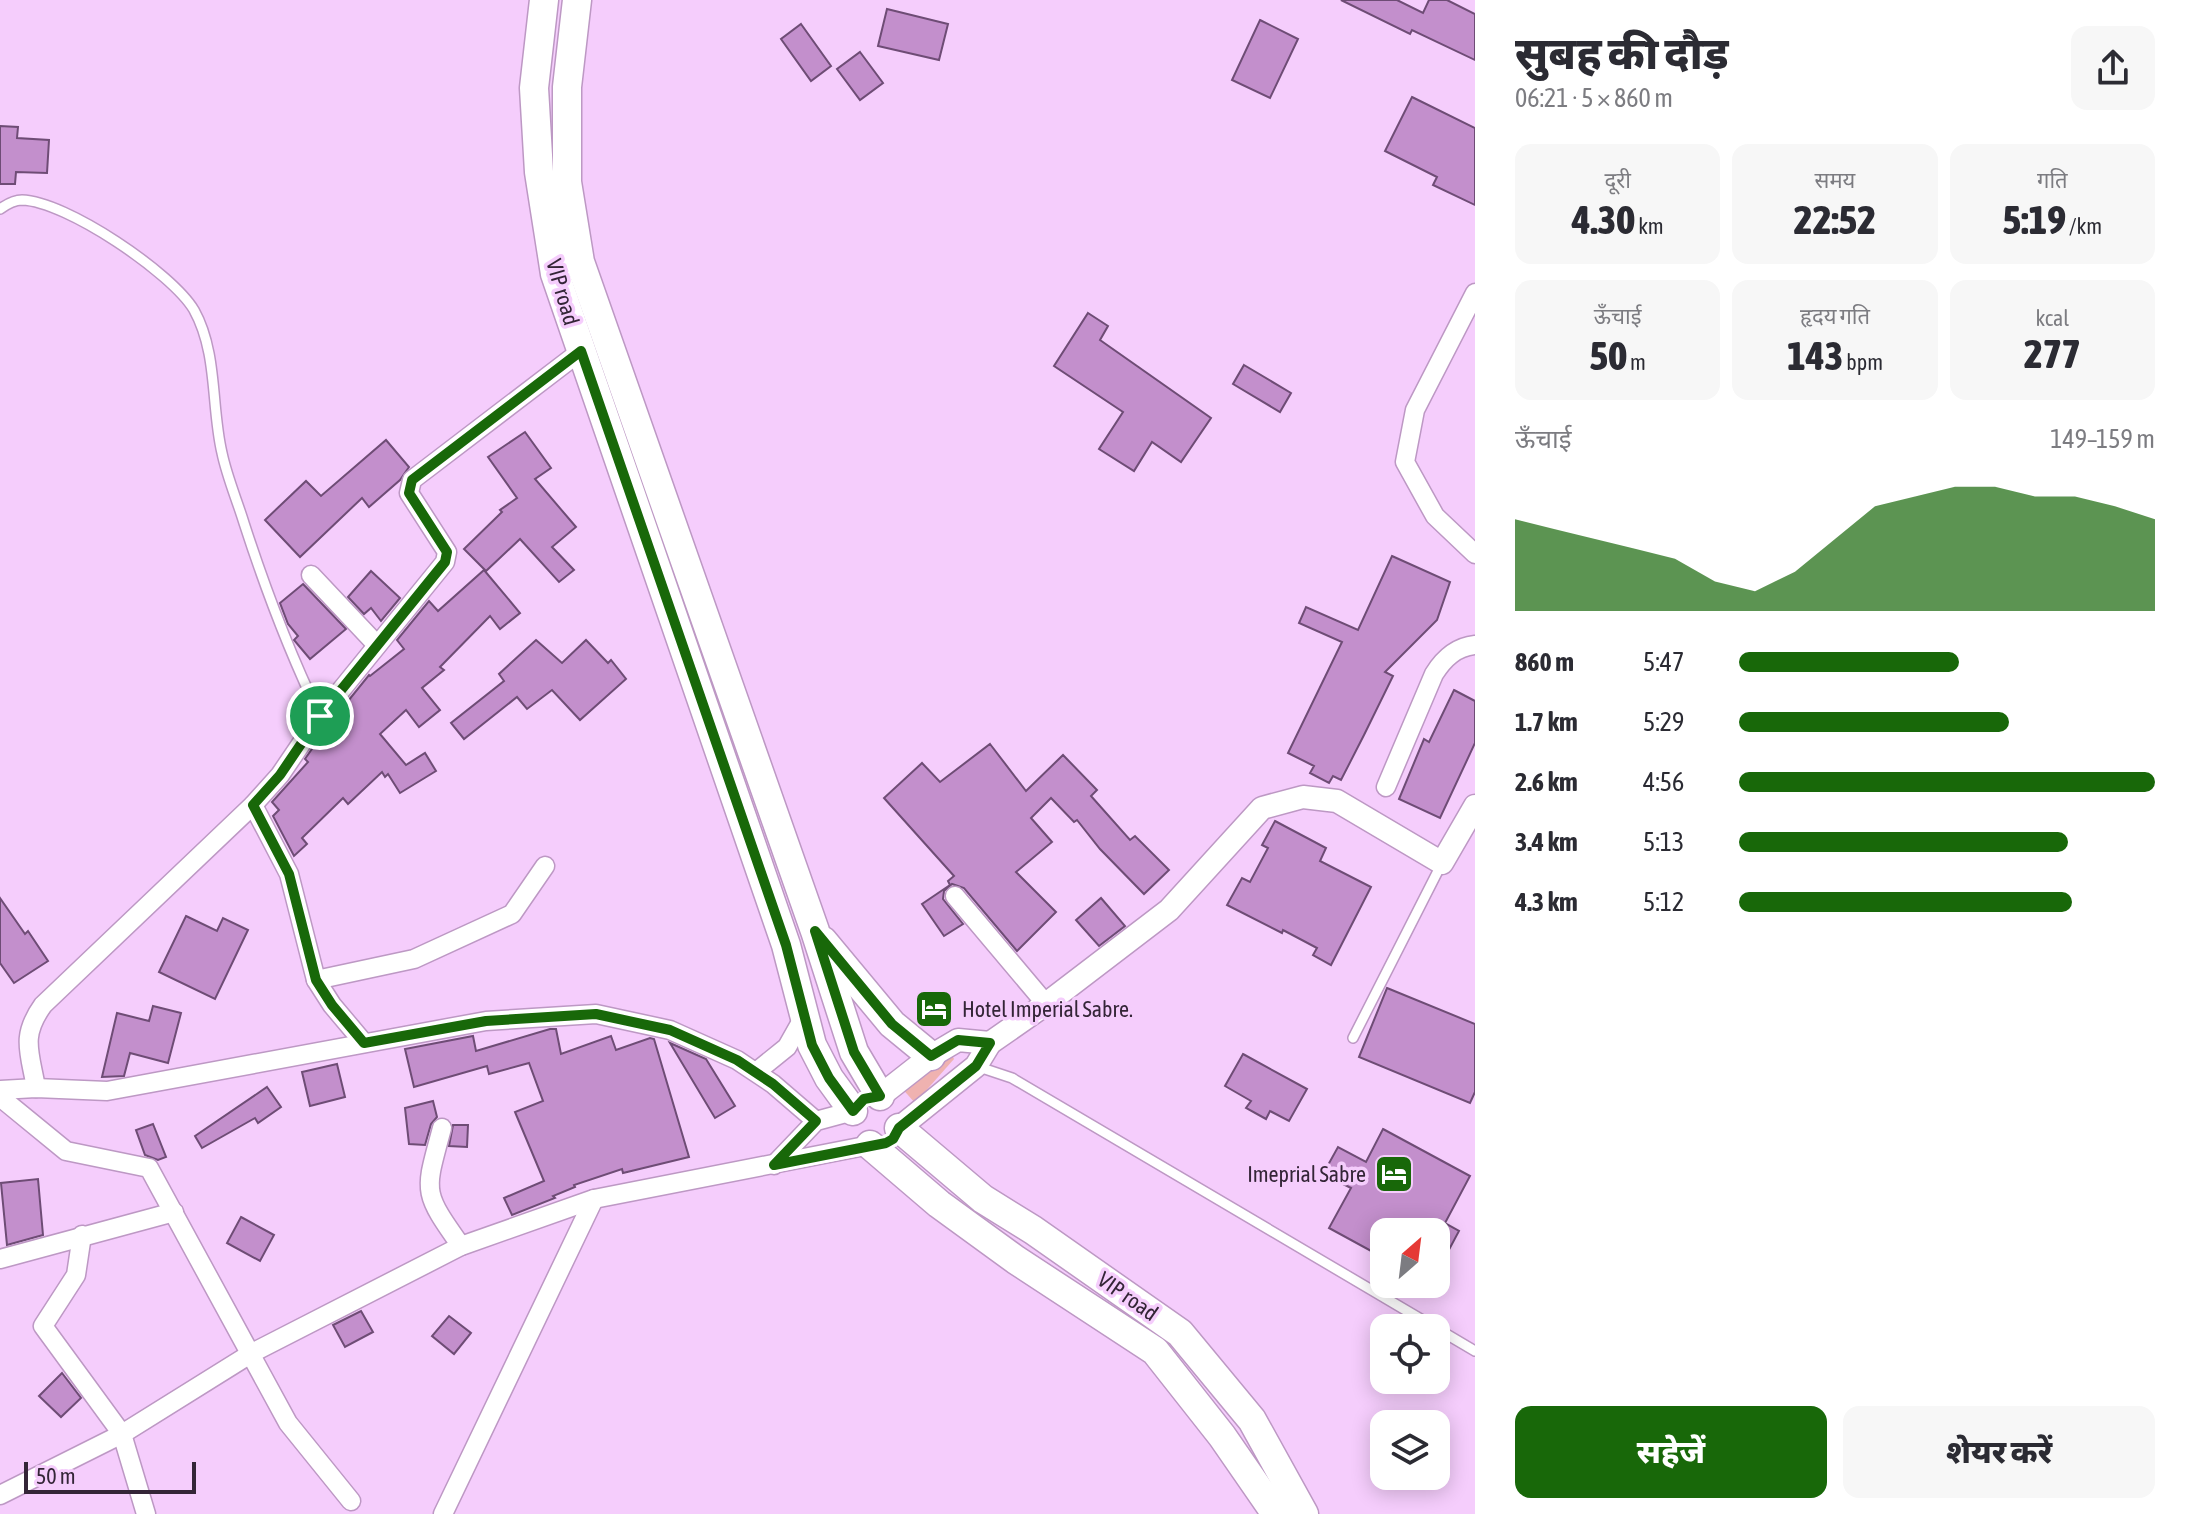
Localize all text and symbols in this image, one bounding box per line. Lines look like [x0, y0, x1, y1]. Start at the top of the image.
button: share [2071, 26, 2155, 110]
text: सुबह की दौड़ [1515, 28, 1728, 78]
text: 06:21 · 5 × 860 m [1515, 83, 1673, 113]
text: दूरी [1604, 167, 1631, 193]
text: समय [1815, 167, 1855, 193]
text: गति [2037, 167, 2068, 193]
text: 4.30 [1572, 197, 1635, 242]
text: 22:52 [1794, 197, 1876, 242]
text: 5:19 [2003, 197, 2066, 242]
text: km [1635, 213, 1664, 239]
text: /km [2066, 213, 2102, 239]
street label: VIP road [541, 256, 585, 328]
text: ऊँचाई [1594, 303, 1642, 329]
text: हृदय गति [1800, 303, 1870, 329]
text: kcal [2036, 305, 2069, 331]
text: 277 [2024, 331, 2081, 376]
text: 50 [1589, 333, 1627, 378]
text: 143 [1787, 333, 1843, 378]
text: m [1627, 349, 1646, 375]
text: bpm [1843, 349, 1883, 375]
text: ऊँचाई [1515, 424, 1571, 454]
text: 149–159 m [2050, 424, 2155, 454]
text: 860 m [1515, 647, 1574, 677]
text: 5:47 [1643, 647, 1684, 677]
pin [286, 682, 354, 750]
icon: arrive [298, 694, 342, 738]
text: 1.7 km [1515, 707, 1578, 737]
text: 5:29 [1643, 707, 1684, 737]
text: 2.6 km [1515, 767, 1578, 797]
text: 4:56 [1643, 767, 1684, 797]
text: 3.4 km [1515, 827, 1578, 857]
text: 5:13 [1643, 827, 1684, 857]
text: 4.3 km [1515, 887, 1578, 917]
text: 5:12 [1643, 887, 1684, 917]
hotel icon: Hotel Imperial Sabre. [913, 988, 955, 1030]
place label: Hotel Imperial Sabre. [962, 996, 1133, 1022]
hotel icon: Imeprial Sabre [1373, 1153, 1415, 1195]
place label: Imeprial Sabre [1247, 1161, 1366, 1187]
north arrow [1370, 1218, 1450, 1298]
map controls [1370, 1218, 1450, 1490]
street label: VIP road [1093, 1266, 1163, 1326]
button: locate [1370, 1314, 1450, 1394]
button: सहेजें [1515, 1406, 1827, 1498]
button: शेयर करें [1843, 1406, 2155, 1498]
button: layers [1370, 1410, 1450, 1490]
scale bar [24, 1458, 196, 1494]
text: 50 m [36, 1463, 76, 1489]

